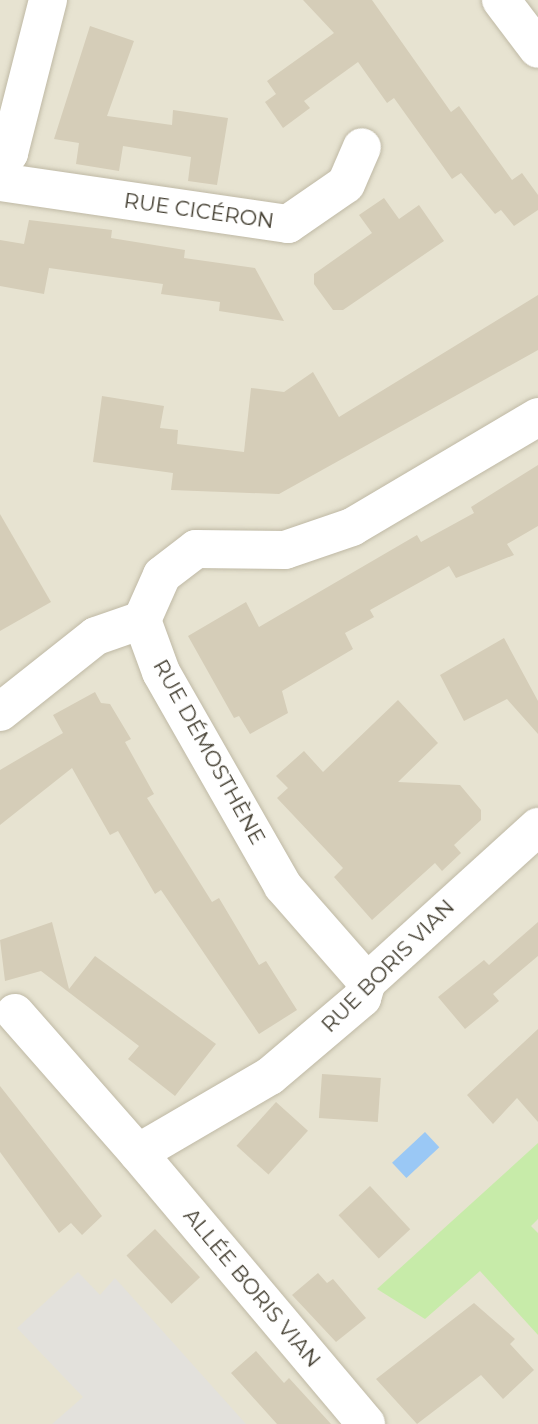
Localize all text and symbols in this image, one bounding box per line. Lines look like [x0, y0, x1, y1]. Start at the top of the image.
street label: RUE CICÉRON [122, 188, 276, 234]
street label: RUE DÉMOSTHÈNE [148, 655, 270, 849]
street label: RUE BORIS VIAN [316, 894, 460, 1038]
street label: ALLÉE BORIS VIAN [178, 1203, 326, 1373]

